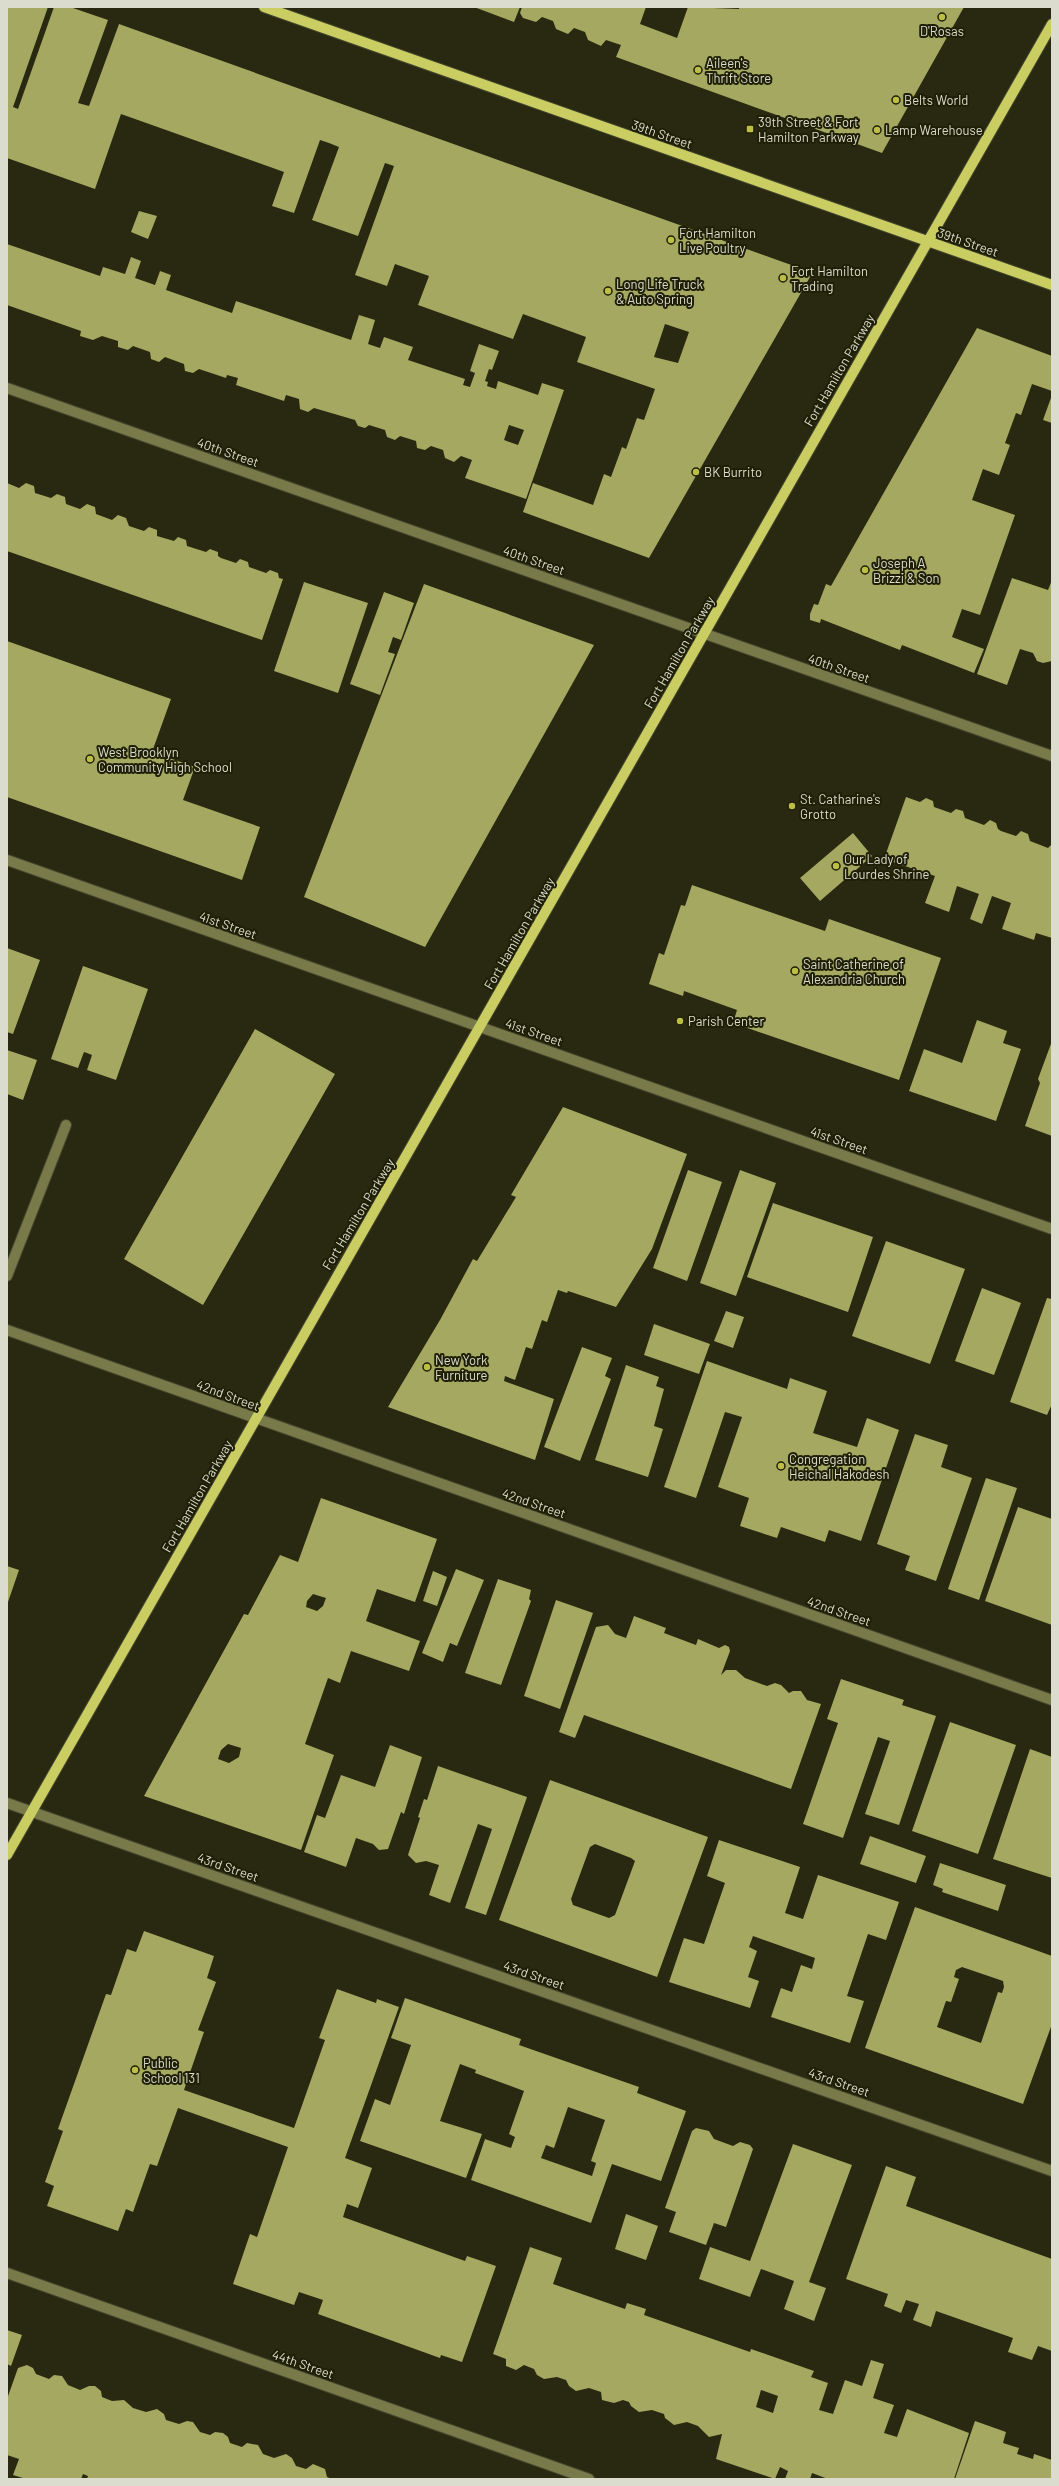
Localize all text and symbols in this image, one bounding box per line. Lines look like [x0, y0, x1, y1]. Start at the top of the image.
marker: D'Rosas [937, 12, 947, 22]
place label: D'Rosas [920, 23, 964, 39]
place label: Aileen's Thrift Store [706, 55, 771, 86]
marker: Aileen's Thrift Store [693, 65, 703, 75]
place label: Belts World [904, 92, 968, 108]
marker: Belts World [891, 95, 901, 105]
place label: 39th Street & Fort Hamilton Parkway [758, 114, 859, 145]
street label: 39th Street [629, 116, 695, 152]
place label: Lamp Warehouse [885, 122, 983, 138]
marker: 39th Street & Fort Hamilton Parkway [745, 124, 755, 134]
marker: Lamp Warehouse [872, 125, 882, 135]
street label: 39th Street [935, 224, 1001, 260]
place label: Fort Hamilton Live Poultry [679, 225, 756, 256]
marker: Fort Hamilton Live Poultry [666, 235, 676, 245]
place label: Fort Hamilton Trading [791, 263, 868, 294]
marker: Fort Hamilton Trading [778, 273, 788, 283]
place label: Long Life Truck & Auto Spring [616, 276, 703, 307]
marker: Long Life Truck & Auto Spring [603, 286, 613, 296]
street label: Fort Hamilton Parkway [800, 311, 878, 429]
street label: 40th Street [195, 434, 261, 470]
place label: BK Burrito [704, 464, 762, 480]
marker: BK Burrito [691, 467, 701, 477]
street label: 40th Street [501, 542, 567, 578]
place label: Joseph A Brizzi & Son [873, 555, 940, 586]
marker: Joseph A Brizzi & Son [860, 565, 870, 575]
street label: Fort Hamilton Parkway [640, 593, 718, 711]
street label: 40th Street [806, 650, 872, 686]
place label: West Brooklyn Community High School [98, 744, 232, 775]
marker: West Brooklyn Community High School [85, 754, 95, 764]
place label: St. Catharine's Grotto [800, 791, 881, 822]
marker: St. Catharine's Grotto [787, 801, 797, 811]
place label: Our Lady of Lourdes Shrine [844, 851, 929, 882]
marker: Our Lady of Lourdes Shrine [831, 861, 841, 871]
street label: Fort Hamilton Parkway [480, 874, 558, 992]
street label: 41st Street [197, 908, 259, 942]
place label: Saint Catherine of Alexandria Church [803, 956, 905, 987]
marker: Saint Catherine of Alexandria Church [790, 966, 800, 976]
place label: Parish Center [688, 1013, 764, 1029]
street label: 41st Street [503, 1015, 565, 1049]
marker: Parish Center [675, 1016, 685, 1026]
street label: 41st Street [808, 1123, 870, 1157]
street label: Fort Hamilton Parkway [318, 1155, 398, 1273]
place label: New York Furniture [435, 1352, 488, 1383]
marker: New York Furniture [422, 1362, 432, 1372]
street label: 42nd Street [194, 1376, 262, 1414]
street label: Fort Hamilton Parkway [158, 1437, 236, 1555]
place label: Congregation Heichal Hakodesh [789, 1451, 889, 1482]
marker: Congregation Heichal Hakodesh [776, 1461, 786, 1471]
street label: 42nd Street [500, 1485, 568, 1521]
street label: 42nd Street [805, 1593, 873, 1629]
street label: 43rd Street [195, 1849, 261, 1885]
street label: 43rd Street [501, 1957, 567, 1993]
place label: Public School 131 [143, 2055, 200, 2086]
street label: 43rd Street [806, 2064, 872, 2100]
marker: Public School 131 [130, 2065, 140, 2075]
street label: 44th Street [270, 2346, 336, 2382]

